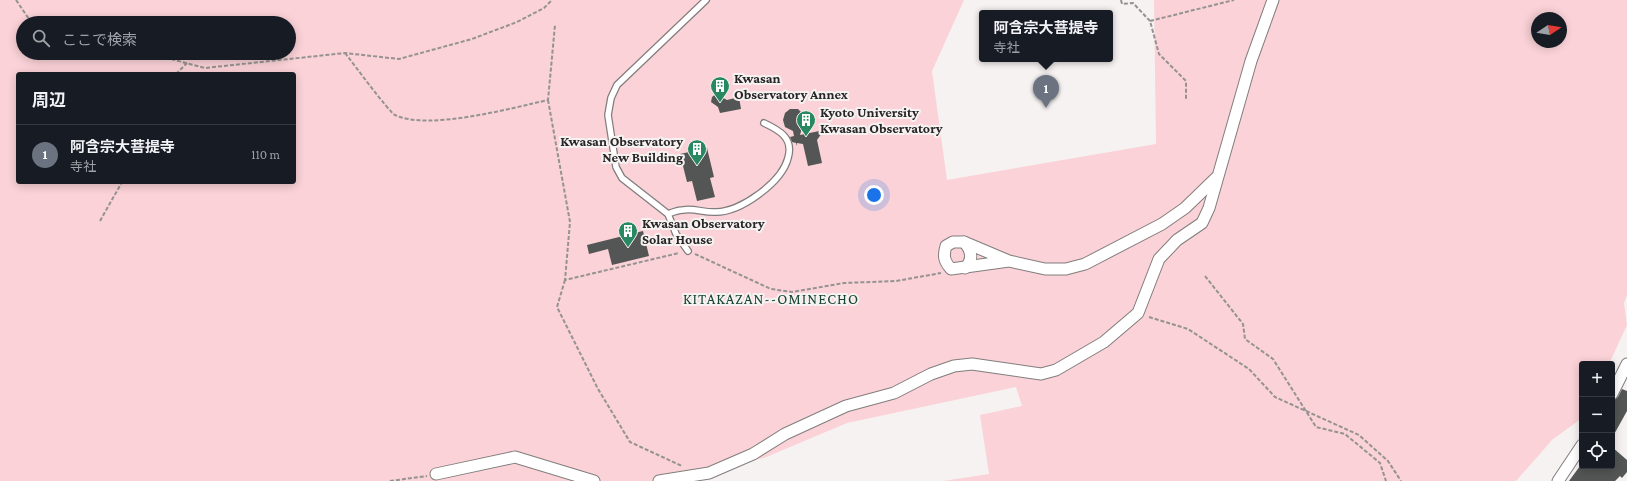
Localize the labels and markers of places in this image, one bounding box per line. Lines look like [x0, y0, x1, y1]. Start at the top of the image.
place label: Kwasan Observatory Annex [734, 70, 849, 102]
building icon: Kwasan Observatory Annex [709, 75, 731, 103]
pin: 1 [1033, 75, 1059, 108]
place label: Kyoto University Kwasan Observatory [820, 104, 943, 136]
building icon: Kyoto University Kwasan Observatory [795, 109, 817, 137]
place label: Kwasan Observatory New Building [560, 133, 683, 165]
building icon: Kwasan Observatory New Building [686, 138, 708, 166]
place label: Kwasan Observatory Solar House [642, 215, 765, 247]
building icon: Kwasan Observatory Solar House [617, 220, 639, 248]

